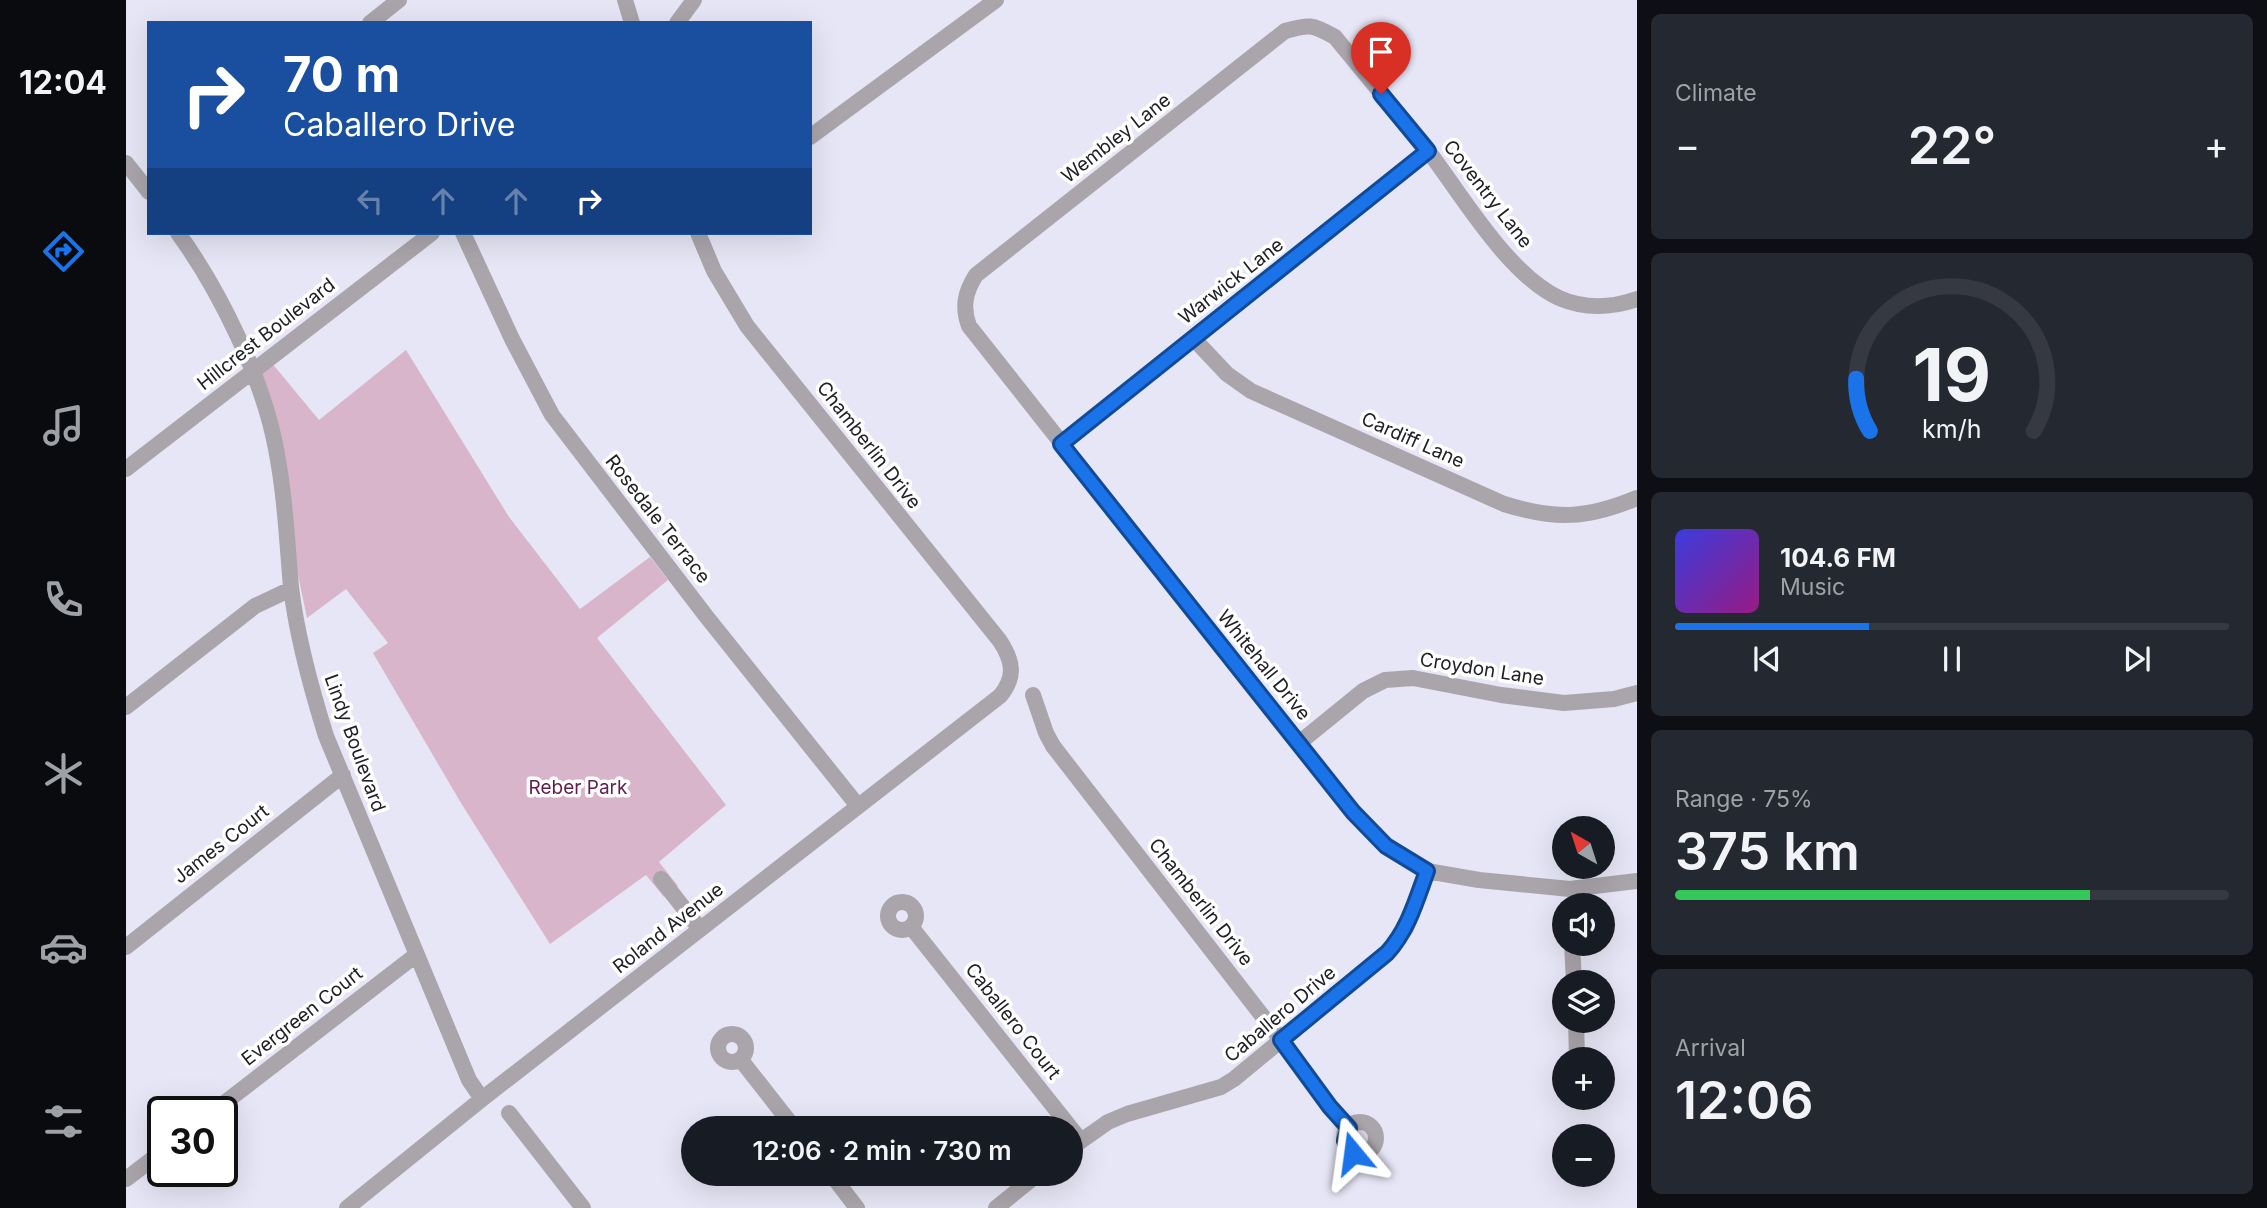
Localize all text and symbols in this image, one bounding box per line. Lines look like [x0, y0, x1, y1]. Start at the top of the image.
pin [1351, 22, 1411, 94]
icon: arrive [1362, 33, 1400, 71]
text: 70 m [283, 45, 400, 104]
icon: right [168, 49, 259, 140]
text: 12:04 [19, 63, 107, 102]
text: Climate [1675, 79, 1757, 107]
street label: Wembley Lane [1057, 88, 1175, 188]
text: Caballero Drive [283, 105, 515, 144]
text: 22° [1908, 114, 1996, 177]
text: − [1675, 122, 1700, 168]
text: + [2204, 122, 2229, 168]
street label: Coventry Lane [1439, 135, 1537, 253]
icon: left [351, 182, 389, 220]
icon: ahead [424, 182, 462, 220]
icon: ahead [497, 182, 535, 220]
icon: right [570, 182, 608, 220]
icon: directions [39, 227, 88, 276]
street label: Warwick Lane [1174, 233, 1288, 329]
street label: Hillcrest Boulevard [193, 273, 339, 395]
text: 19 [1913, 331, 1991, 420]
street label: Chamberlin Drive [812, 377, 926, 513]
icon: music [39, 401, 88, 450]
street label: Cardiff Lane [1358, 407, 1468, 473]
text: km/h [1922, 414, 1982, 444]
street label: Rosedale Terrace [601, 450, 715, 588]
text: 104.6 FM [1780, 542, 1896, 573]
text: Music [1780, 573, 1845, 601]
icon: phone [39, 575, 88, 624]
street label: Whitehall Drive [1213, 605, 1315, 725]
icon: previous [1748, 640, 1786, 678]
icon: pause [1933, 640, 1971, 678]
icon: next [2118, 640, 2156, 678]
street label: Croydon Lane [1418, 648, 1546, 690]
street label: Lindy Boulevard [319, 671, 391, 815]
icon: climate [39, 749, 88, 798]
park label: Reber Park [529, 776, 628, 799]
text: Range · 75% [1675, 785, 1813, 813]
street label: James Court [169, 800, 273, 888]
north arrow [1552, 816, 1615, 878]
map controls [1552, 816, 1615, 1187]
text: 375 km [1675, 820, 1860, 883]
street label: Chamberlin Drive [1144, 834, 1258, 970]
street label: Roland Avenue [608, 878, 728, 978]
button: sound [1552, 893, 1615, 956]
icon: car [39, 923, 88, 972]
street label: Caballero Court [961, 958, 1065, 1084]
street label: Caballero Drive [1220, 961, 1340, 1067]
street label: Evergreen Court [237, 962, 367, 1070]
button: layers [1552, 970, 1615, 1033]
text: Arrival [1675, 1034, 1746, 1062]
button: + [1552, 1047, 1615, 1110]
text: 12:06 [1675, 1069, 1814, 1132]
speed limit sign: 30 [147, 1096, 238, 1187]
icon: filters [39, 1097, 88, 1146]
position arrow [1316, 1116, 1390, 1190]
button: − [1552, 1124, 1615, 1187]
text: 12:06 · 2 min · 730 m [752, 1135, 1012, 1166]

